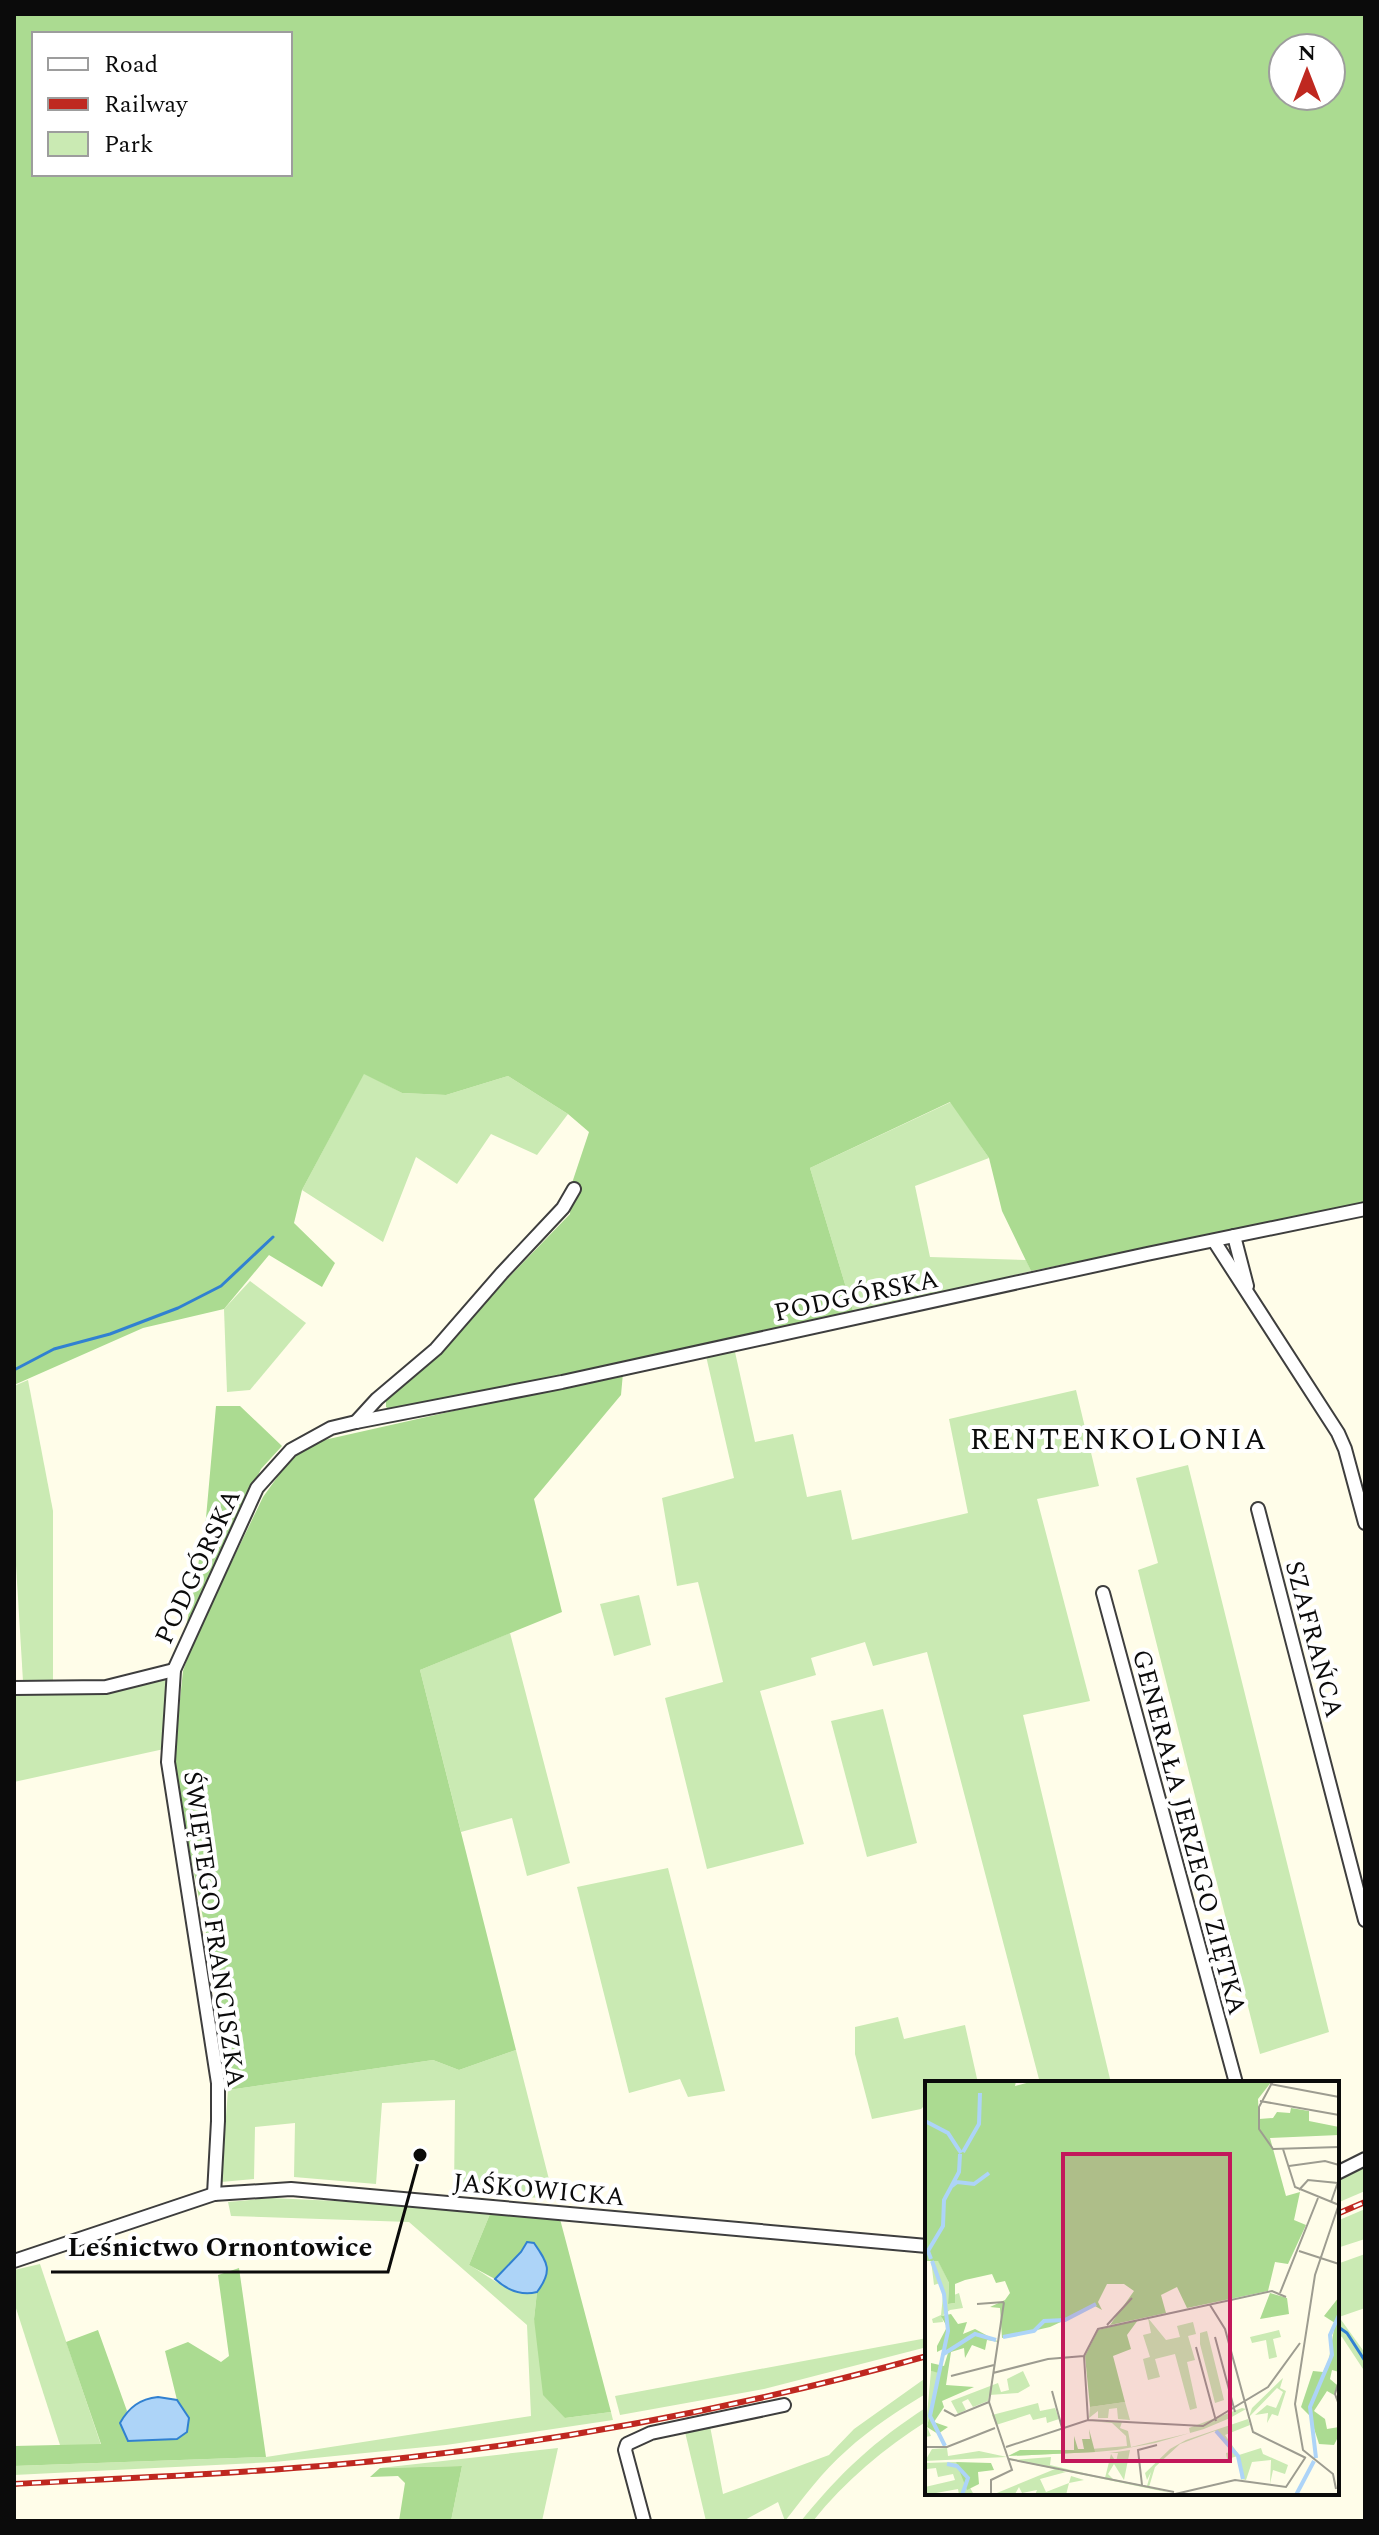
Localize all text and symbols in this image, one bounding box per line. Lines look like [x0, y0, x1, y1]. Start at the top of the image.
legend [32, 32, 292, 176]
north arrow [1267, 32, 1347, 112]
text: N [1298, 37, 1316, 70]
text: Road [104, 47, 158, 83]
text: Railway [104, 87, 189, 123]
text: Park [104, 127, 154, 163]
street label: PODGÓRSKA [770, 1259, 942, 1333]
district label: RENTENKOLONIA [970, 1417, 1268, 1463]
street label: PODGÓRSKA [144, 1482, 251, 1651]
street label: SZAFRAŃCA [1274, 1556, 1354, 1722]
street label: GENERAŁA JERZEGO ZIĘTKA [1121, 1645, 1257, 2019]
street label: ŚWIĘTEGO FRANCISZKA [172, 1769, 256, 2090]
inset map [925, 2081, 1339, 2495]
street label: JAŚKOWICKA [451, 2163, 627, 2217]
callout: Leśnictwo Ornontowice [51, 2220, 388, 2272]
text: Leśnictwo Ornontowice [68, 2226, 372, 2269]

